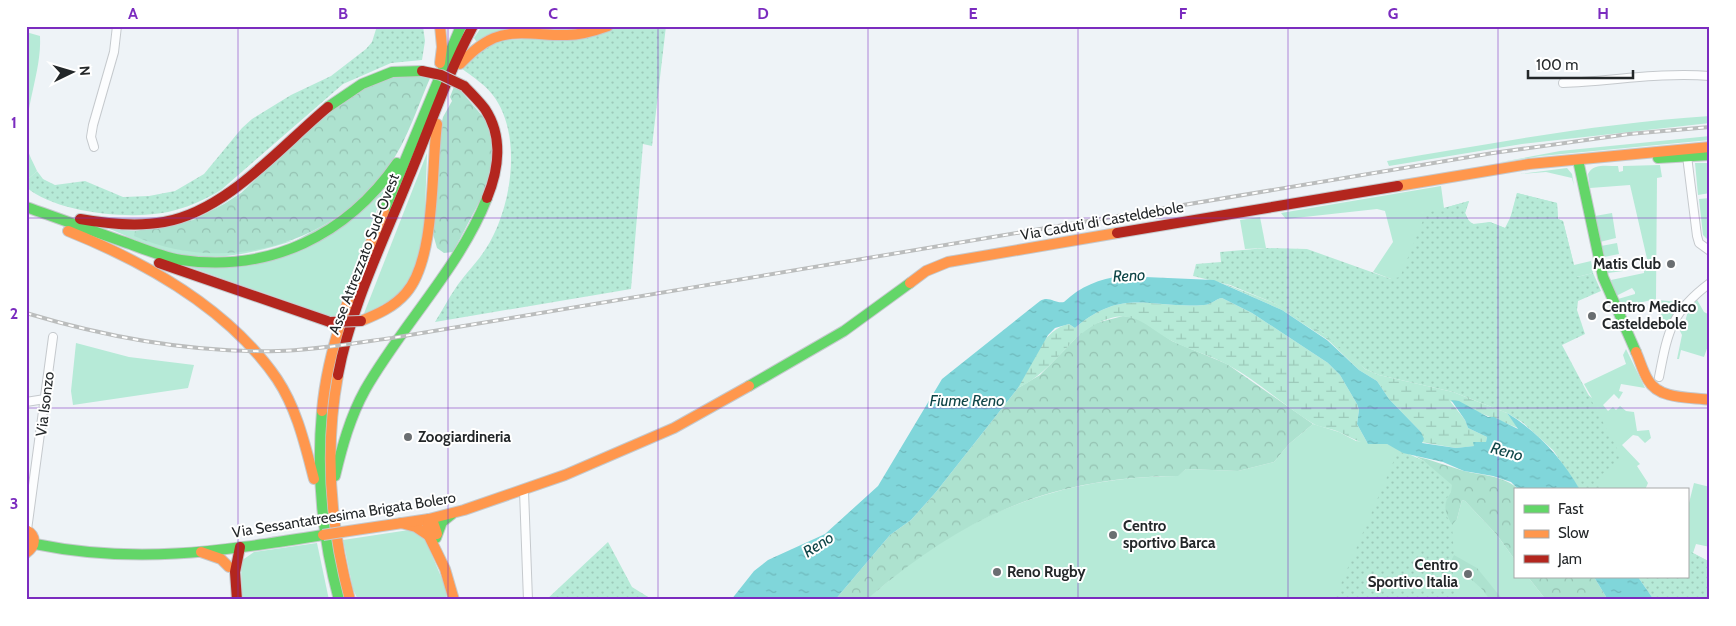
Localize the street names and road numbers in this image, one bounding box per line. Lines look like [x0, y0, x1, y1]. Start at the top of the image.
street label: Asse Attrezzato Sud-Ovest [325, 171, 403, 337]
street label: Via Caduti di Casteldebole [1019, 198, 1185, 244]
street label: Via Isonzo [32, 371, 58, 437]
street label: Via Sessantatreesima Brigata Bolero [231, 488, 457, 542]

